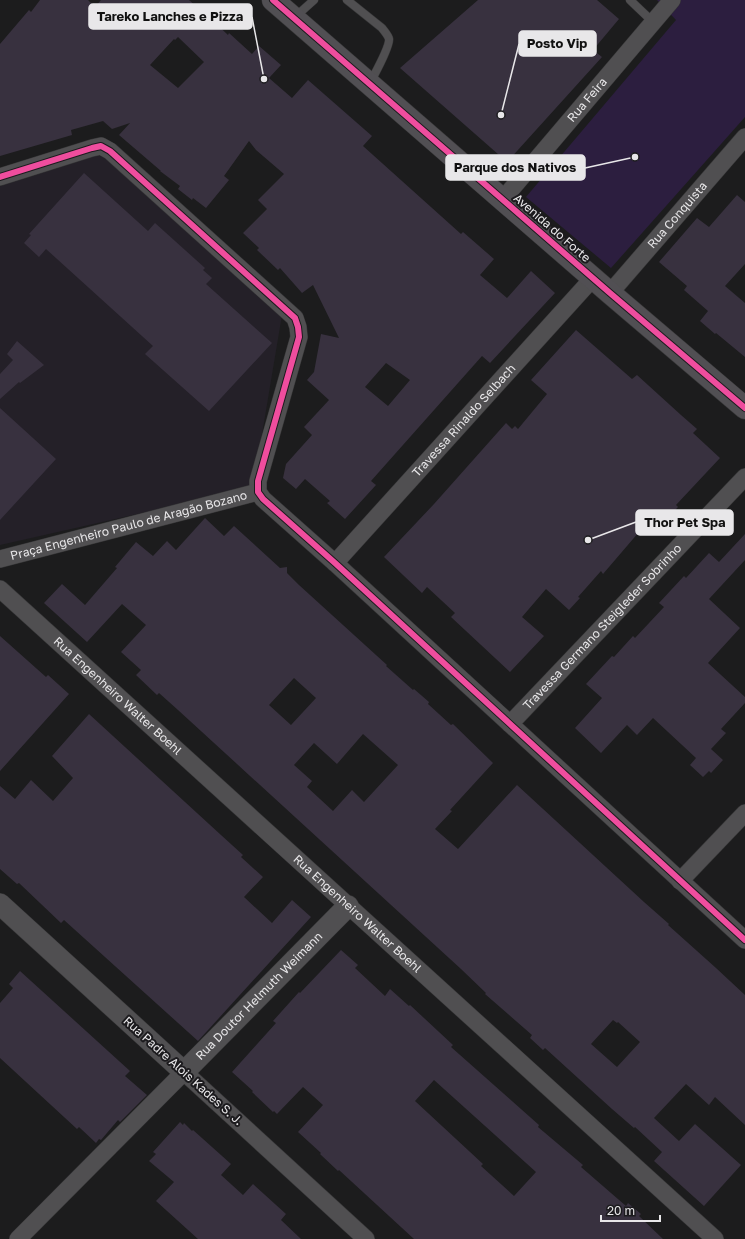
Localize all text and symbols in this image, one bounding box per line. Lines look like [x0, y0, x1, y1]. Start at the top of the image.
callout: Tareko Lanches e Pizza [89, 4, 252, 29]
text: Tareko Lanches e Pizza [97, 8, 244, 24]
callout: Posto Vip [519, 31, 596, 56]
text: Posto Vip [527, 35, 587, 51]
street label: Rua Feira [564, 74, 610, 125]
callout: Parque dos Nativos [446, 155, 585, 180]
text: Parque dos Nativos [454, 159, 576, 175]
street label: Rua Conquista [644, 178, 710, 251]
street label: Avenida do Forte [511, 190, 594, 265]
street label: Travessa Rinaldo Selbach [409, 361, 518, 480]
street label: Praça Engenheiro Paulo de Aragão Bozano [9, 487, 249, 563]
callout: Thor Pet Spa [636, 510, 733, 535]
text: Thor Pet Spa [644, 514, 726, 530]
street label: Travessa Germano Steigleder Sobrinho [520, 540, 684, 713]
street label: Rua Engenheiro Walter Boehl [51, 633, 185, 758]
street label: Rua Engenheiro Walter Boehl [290, 851, 425, 976]
street label: Rua Doutor Helmuth Weimann [192, 928, 325, 1063]
street label: Rua Padre Alois Kades S. J. [121, 1013, 246, 1128]
scale bar [601, 1197, 660, 1223]
text: 20 m [607, 1203, 635, 1218]

